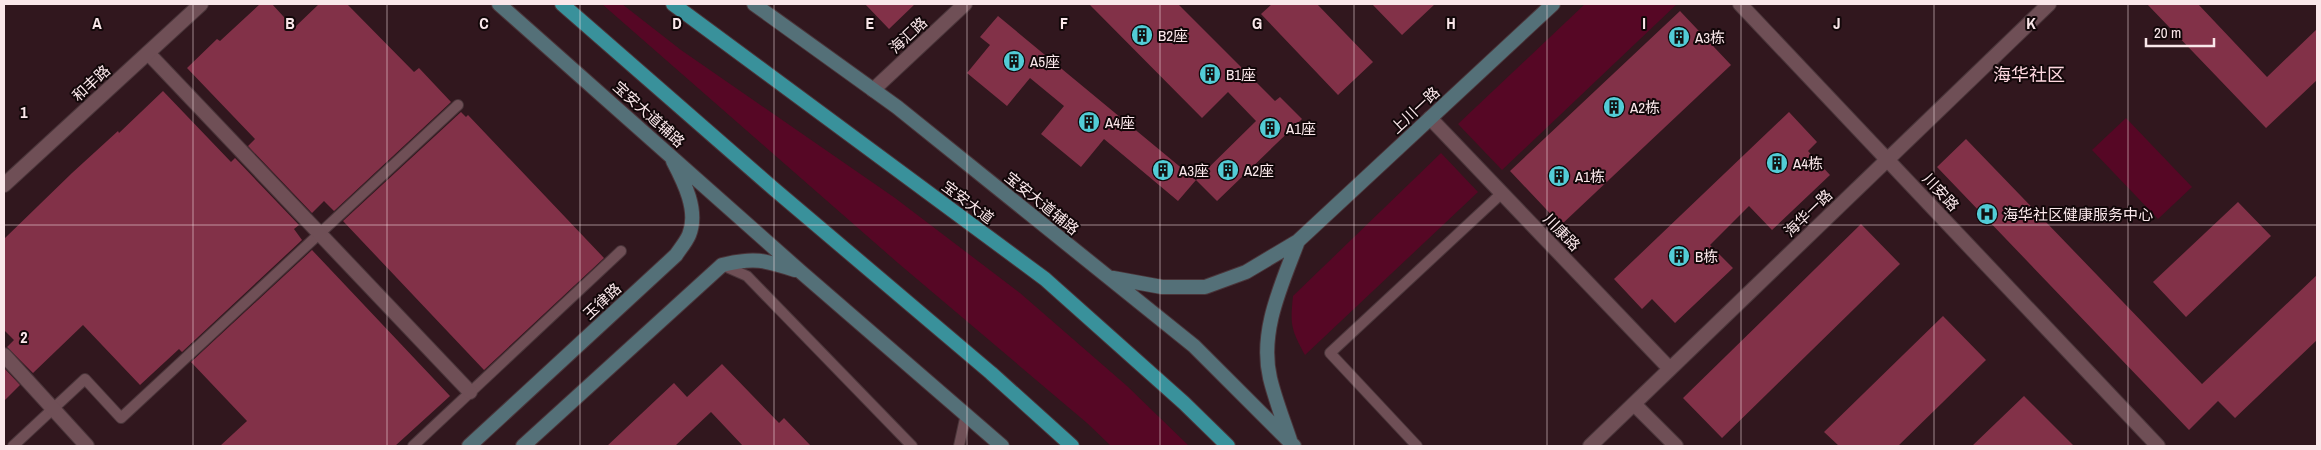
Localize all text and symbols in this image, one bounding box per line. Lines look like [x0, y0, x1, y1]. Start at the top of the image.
text: A [92, 12, 102, 34]
text: B [285, 12, 295, 34]
text: C [479, 12, 489, 34]
text: D [672, 12, 682, 34]
text: E [866, 12, 875, 34]
street label: 海汇路 [884, 12, 932, 58]
text: F [1060, 12, 1068, 34]
text: G [1252, 12, 1262, 34]
text: H [1446, 12, 1456, 34]
text: I [1642, 12, 1646, 34]
text: J [1833, 12, 1841, 34]
text: K [2026, 12, 2036, 34]
scale bar [2146, 15, 2214, 47]
text: 20 m [2154, 22, 2181, 43]
building icon: B2座 [1130, 23, 1154, 47]
place label: B2座 [1158, 25, 1188, 46]
building icon: A3栋 [1667, 25, 1691, 49]
place label: A3栋 [1694, 27, 1725, 48]
building icon: A5座 [1002, 49, 1026, 73]
place label: A5座 [1029, 51, 1060, 72]
street label: 和丰路 [67, 60, 115, 106]
building icon: B1座 [1198, 62, 1222, 86]
district label: 海华社区 [1993, 62, 2065, 87]
place label: B1座 [1226, 64, 1256, 85]
street label: 宝安大道辅路 [609, 76, 689, 152]
street label: 上川一路 [1386, 82, 1444, 138]
building icon: A2栋 [1602, 95, 1626, 119]
place label: A2栋 [1629, 97, 1660, 118]
text: 1 [20, 101, 28, 123]
building icon: A4座 [1077, 110, 1101, 134]
place label: A4座 [1104, 112, 1135, 133]
building icon: A1座 [1258, 116, 1282, 140]
place label: A1座 [1285, 118, 1316, 139]
building icon: A4栋 [1765, 151, 1789, 175]
place label: A4栋 [1792, 153, 1823, 174]
building icon: A3座 [1151, 158, 1175, 182]
building icon: A2座 [1216, 158, 1240, 182]
place label: A3座 [1178, 160, 1209, 181]
place label: A2座 [1243, 160, 1274, 181]
building icon: A1栋 [1547, 164, 1571, 188]
place label: A1栋 [1574, 166, 1605, 187]
street label: 宝安大道辅路 [1000, 167, 1084, 239]
street label: 川安路 [1918, 168, 1964, 216]
street label: 宝安大道 [938, 176, 998, 228]
street label: 海华一路 [1779, 185, 1837, 241]
hospital icon: 海华社区健康服务中心 [1975, 202, 1999, 226]
place label: 海华社区健康服务中心 [2003, 204, 2153, 225]
street label: 川康路 [1539, 209, 1585, 255]
building icon: B栋 [1667, 244, 1691, 268]
place label: B栋 [1695, 246, 1718, 267]
street label: 玉律路 [578, 278, 626, 324]
text: 2 [20, 326, 28, 348]

